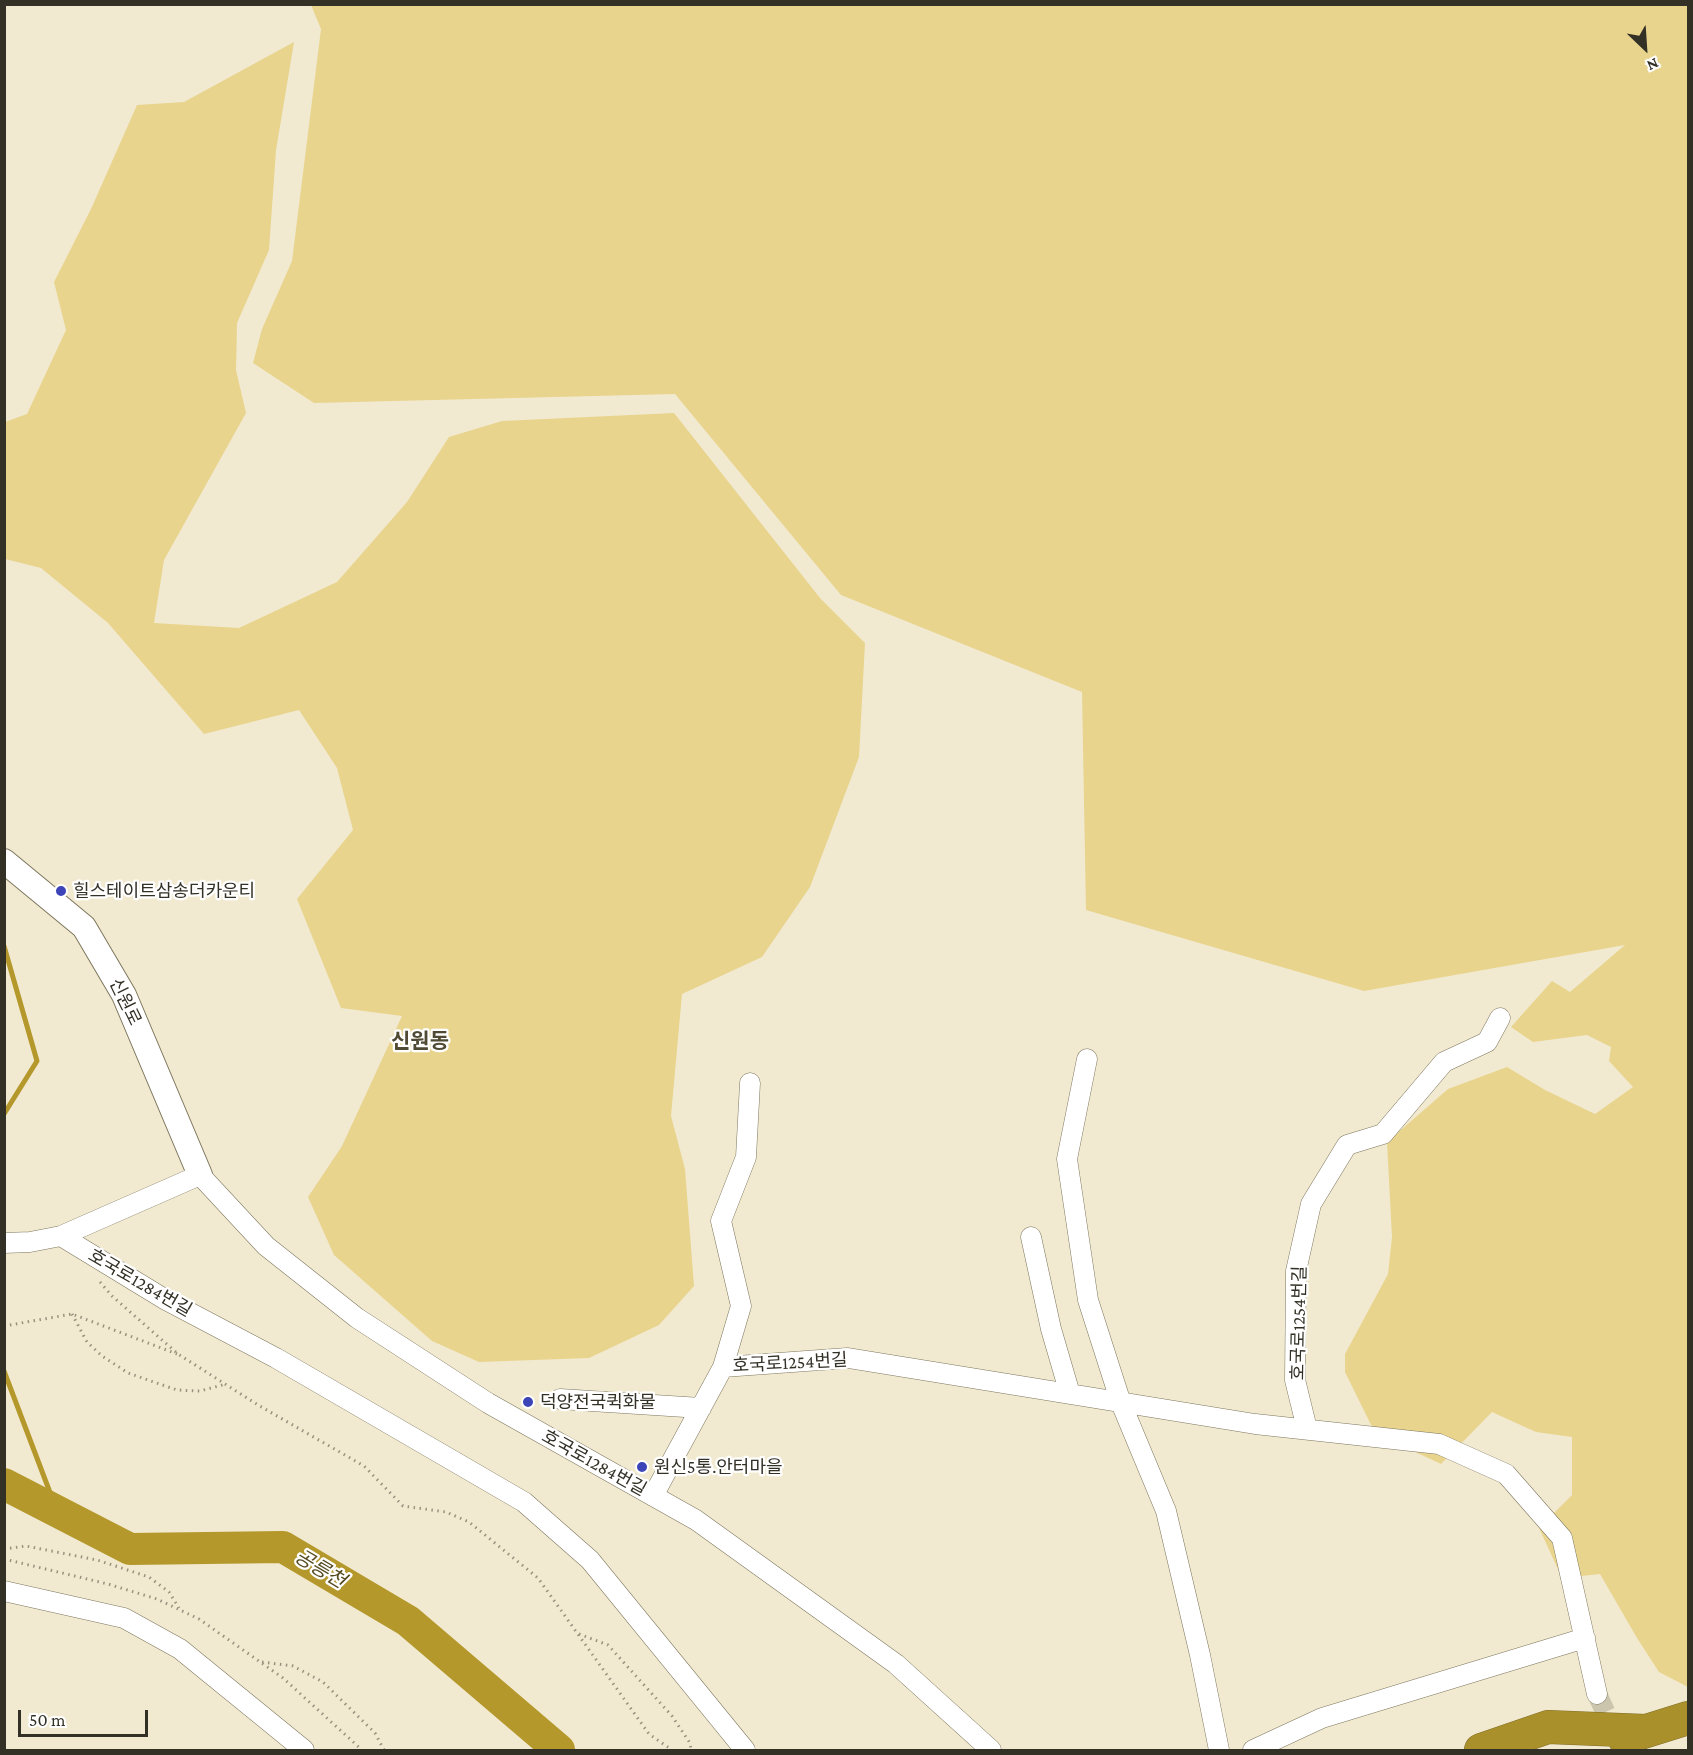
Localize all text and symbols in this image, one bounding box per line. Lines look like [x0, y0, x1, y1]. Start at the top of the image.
north arrow [1615, 18, 1675, 78]
text: N [1644, 55, 1661, 75]
place label: 힐스테이트삼송더카운티 [73, 880, 255, 902]
marker: 힐스테이트삼송더카운티 [54, 884, 68, 898]
street label: 신원로 [104, 975, 146, 1029]
district label: 신원동 [391, 1029, 449, 1055]
street label: 호국로1284번길 [84, 1245, 196, 1321]
street label: 호국로1254번길 [1287, 1265, 1311, 1381]
street label: 호국로1254번길 [732, 1349, 848, 1377]
place label: 덕양전국퀵화물 [540, 1391, 656, 1413]
marker: 덕양전국퀵화물 [521, 1395, 535, 1409]
street label: 호국로1284번길 [538, 1425, 650, 1501]
place label: 원신5통.안터마을 [654, 1456, 783, 1478]
marker: 원신5통.안터마을 [635, 1460, 649, 1474]
water label: 공릉천 [290, 1544, 350, 1594]
scale bar [21, 1698, 152, 1736]
text: 50 m [29, 1710, 66, 1730]

